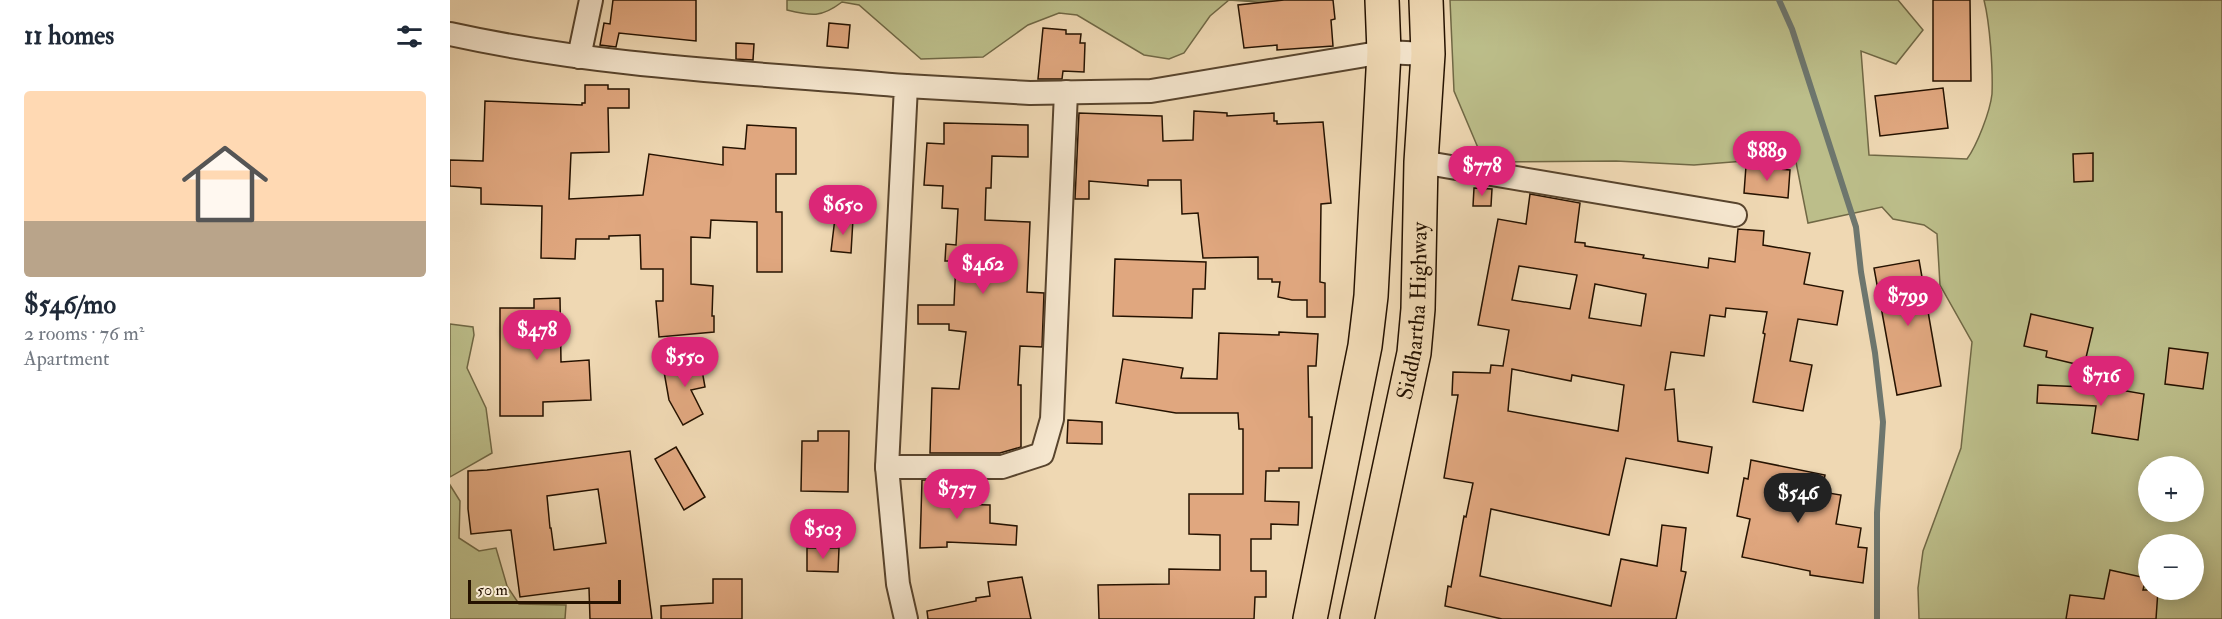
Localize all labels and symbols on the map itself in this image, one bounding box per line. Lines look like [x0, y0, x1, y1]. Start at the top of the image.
pin: $889 [1731, 131, 1803, 182]
pin: $778 [1446, 146, 1518, 197]
pin: $650 [807, 185, 879, 236]
street label: Siddhartha Highway [1390, 221, 1434, 402]
pin: $462 [947, 244, 1019, 295]
pin: $799 [1872, 276, 1944, 327]
pin: $478 [501, 310, 573, 361]
pin: $550 [649, 337, 721, 388]
pin: $716 [2065, 356, 2137, 407]
pin: $757 [921, 469, 993, 520]
pin: $546 [1762, 473, 1834, 524]
pin: $503 [787, 509, 859, 560]
scale bar [468, 577, 621, 604]

